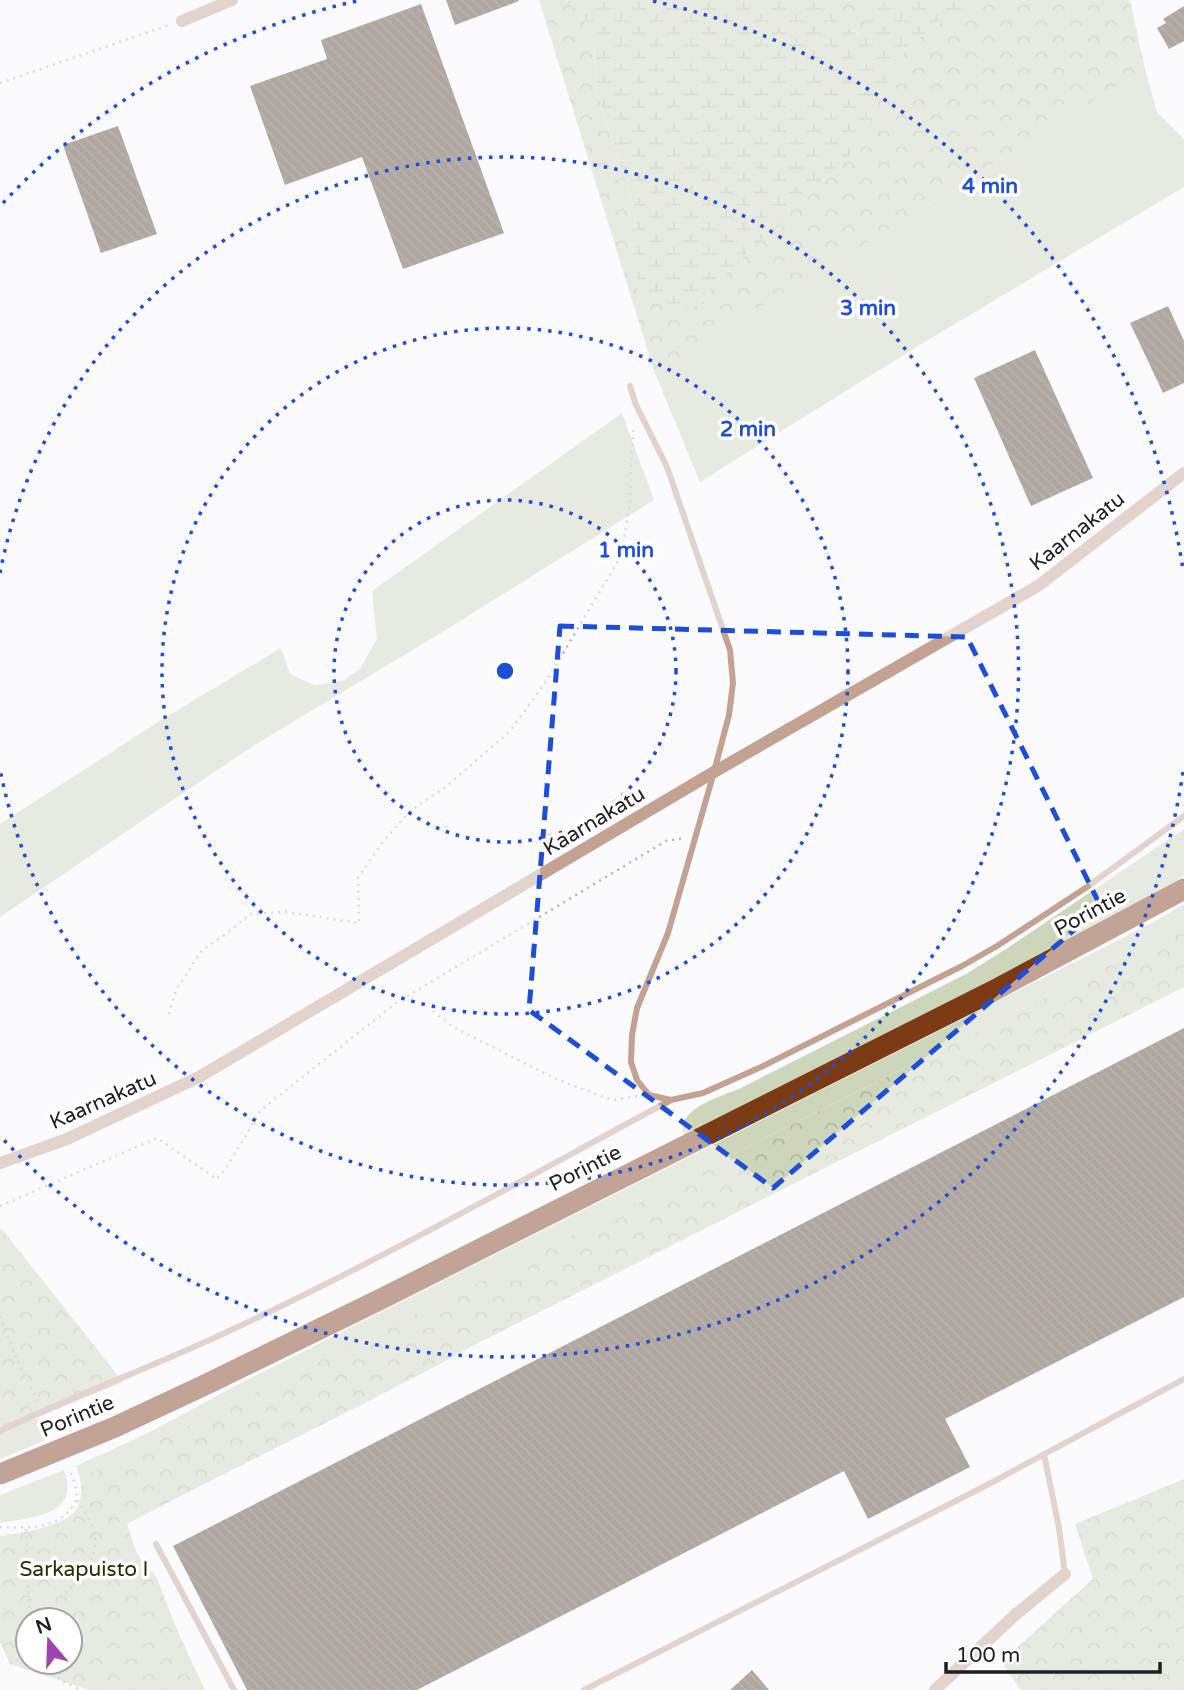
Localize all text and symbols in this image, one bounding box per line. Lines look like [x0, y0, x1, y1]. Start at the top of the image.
text: 4 min [962, 174, 1018, 199]
text: 3 min [840, 296, 896, 321]
text: 2 min [720, 417, 776, 442]
street label: Kaarnakatu [1025, 486, 1130, 576]
text: 1 min [598, 538, 654, 563]
centre of rings [493, 659, 517, 683]
street label: Kaarnakatu [539, 781, 650, 861]
street label: Porintie [1050, 883, 1130, 942]
street label: Kaarnakatu [46, 1066, 160, 1135]
street label: Porintie [545, 1140, 626, 1197]
street label: Porintie [37, 1390, 118, 1443]
park label: Sarkapuisto I [19, 1557, 149, 1582]
north arrow [14, 1606, 84, 1676]
text: N [33, 1613, 55, 1639]
scale bar [946, 1630, 1160, 1674]
text: 100 m [956, 1643, 1020, 1668]

